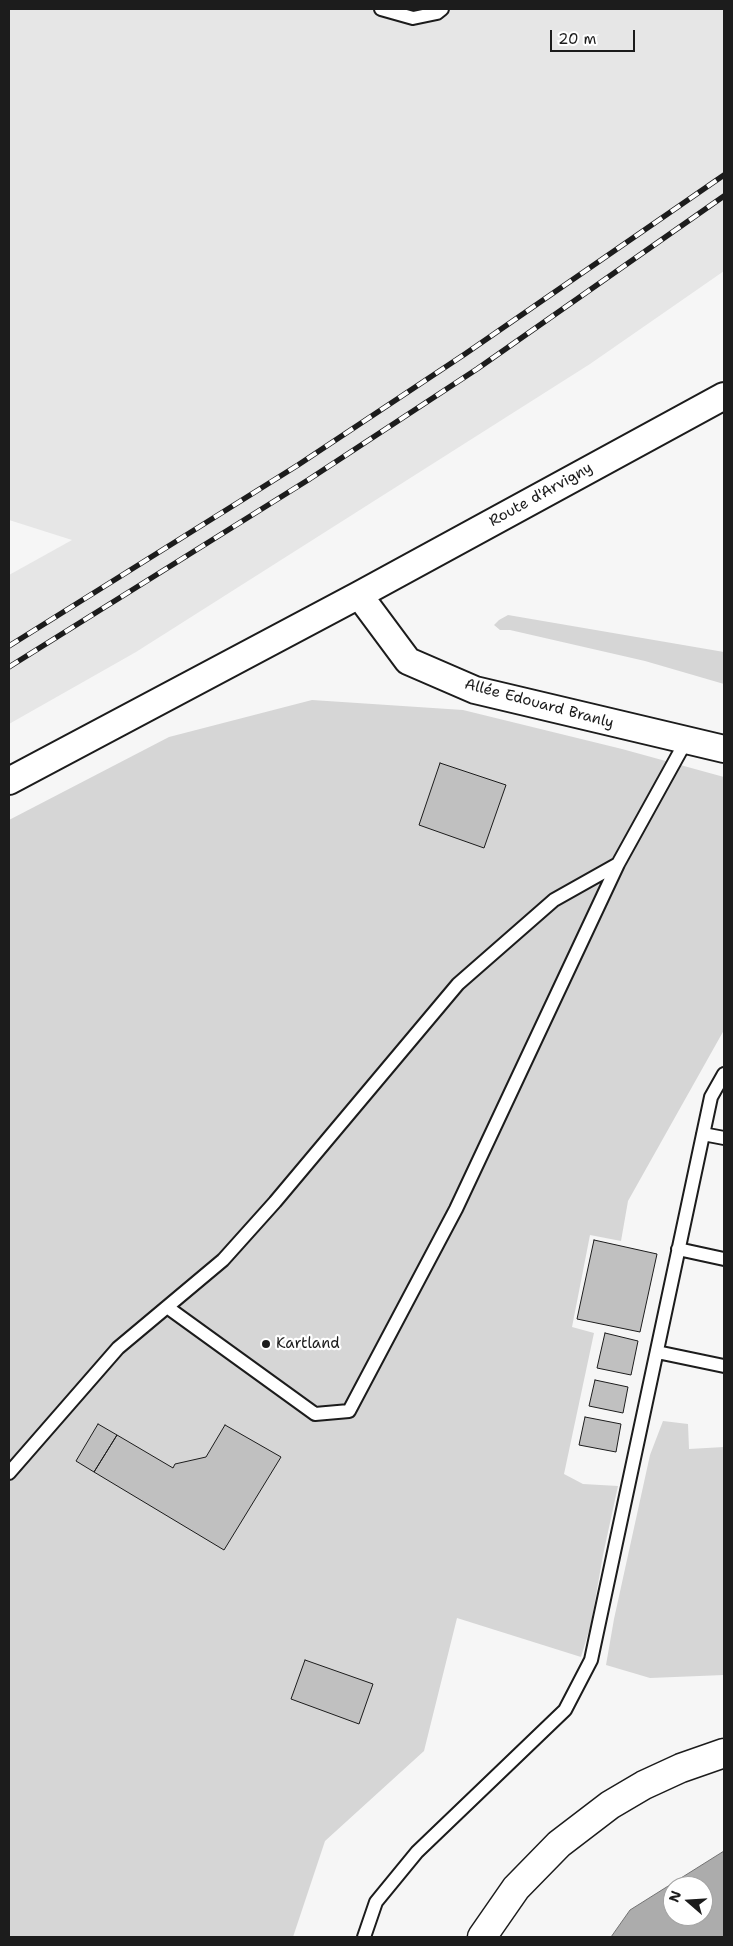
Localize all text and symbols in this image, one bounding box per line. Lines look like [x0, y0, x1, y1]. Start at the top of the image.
scale bar [553, 20, 638, 52]
text: 20 m [558, 29, 597, 49]
street label: Route d'Arvigny [486, 459, 596, 531]
street label: Allée Edouard Branly [462, 675, 616, 733]
place label: Kartland [276, 1335, 340, 1353]
marker: Kartland [260, 1338, 272, 1350]
north arrow [663, 1876, 713, 1926]
text: N [664, 1888, 685, 1905]

